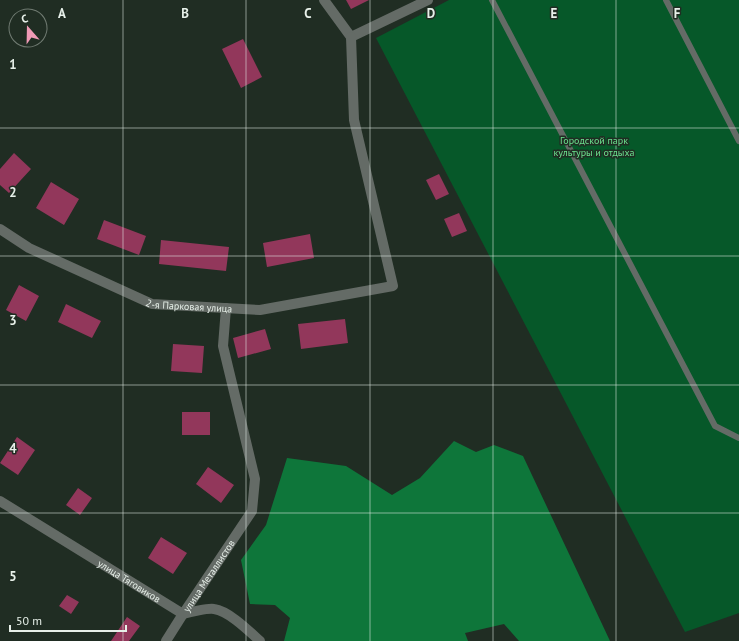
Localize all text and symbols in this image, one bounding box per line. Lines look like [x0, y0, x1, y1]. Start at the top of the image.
text: A [58, 5, 66, 22]
text: B [181, 5, 189, 22]
text: C [304, 5, 312, 22]
text: D [427, 5, 435, 22]
text: E [551, 5, 558, 22]
text: F [674, 5, 681, 22]
north arrow [8, 8, 48, 48]
text: С [19, 11, 30, 26]
text: 1 [9, 56, 17, 73]
park label: Городской парк культуры и отдыха [553, 134, 635, 159]
text: 2 [9, 184, 17, 201]
street label: 2-я Парковая улица [144, 296, 233, 315]
text: 3 [9, 312, 17, 329]
text: 4 [9, 440, 17, 457]
street label: улица Металлистов [180, 537, 237, 614]
street label: улица Тяговиков [95, 557, 163, 605]
text: 5 [9, 568, 17, 585]
scale bar [10, 607, 126, 633]
text: 50 m [16, 613, 42, 628]

